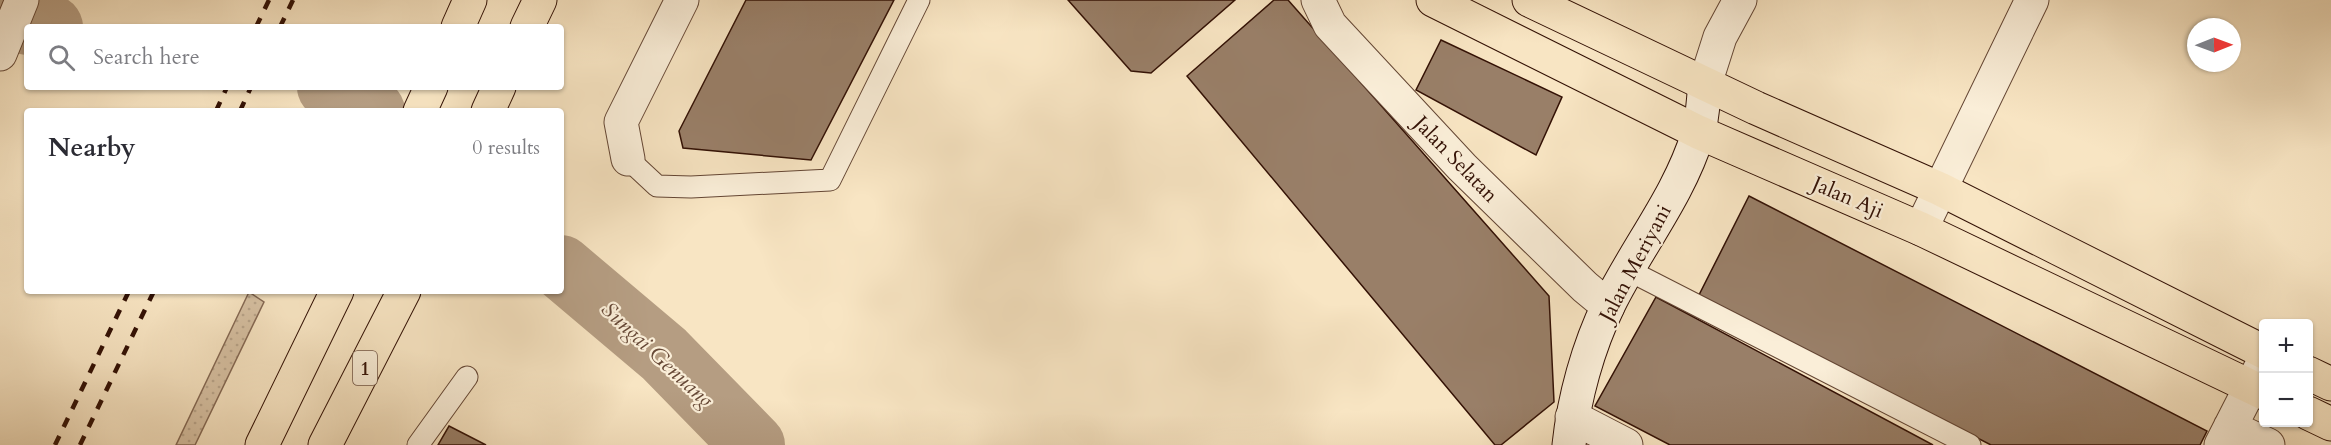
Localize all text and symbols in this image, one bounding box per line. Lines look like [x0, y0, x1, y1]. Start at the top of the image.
north arrow [2187, 18, 2241, 72]
search box [24, 24, 564, 90]
icon: search [45, 41, 78, 74]
text: Search here [93, 42, 200, 72]
street label: Jalan Selatan [1405, 107, 1504, 209]
text: Nearby [48, 130, 136, 165]
text: 0 results [472, 134, 540, 161]
street label: Jalan Aji [1805, 168, 1888, 225]
street label: Jalan Meriyani [1591, 199, 1679, 330]
water label: Sungai Genuang [595, 295, 720, 415]
map controls [2259, 319, 2313, 427]
button: + [2259, 319, 2313, 373]
road number: 1 [353, 351, 377, 385]
button: − [2259, 373, 2313, 427]

